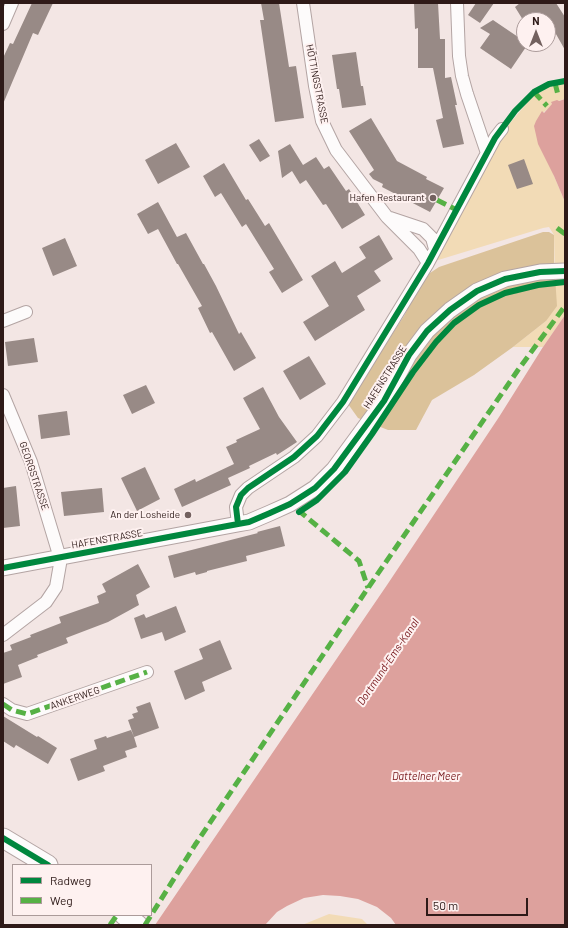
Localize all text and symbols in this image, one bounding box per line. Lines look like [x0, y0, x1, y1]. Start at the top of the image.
north arrow [516, 12, 556, 52]
text: N [532, 14, 540, 27]
street label: HÖTTINGSTRASSE [303, 43, 331, 125]
place label: Hafen Restaurant [350, 192, 425, 204]
marker: Hafen Restaurant [428, 193, 438, 203]
street label: HAFENSTRASSE [361, 343, 409, 411]
street label: GEORGSTRASSE [17, 440, 51, 512]
place label: An der Losheide [110, 509, 180, 521]
marker: An der Losheide [183, 510, 193, 520]
street label: HAFENSTRASSE [70, 527, 144, 551]
water label: Dortmund-Ems-Kanal [354, 616, 422, 708]
street label: ANKERWEG [49, 684, 101, 712]
water label: Dattelner Meer [392, 769, 460, 783]
legend [12, 864, 152, 916]
text: Radweg [50, 873, 91, 887]
scale bar [428, 890, 530, 916]
text: Weg [50, 893, 73, 907]
text: 50 m [433, 898, 458, 912]

